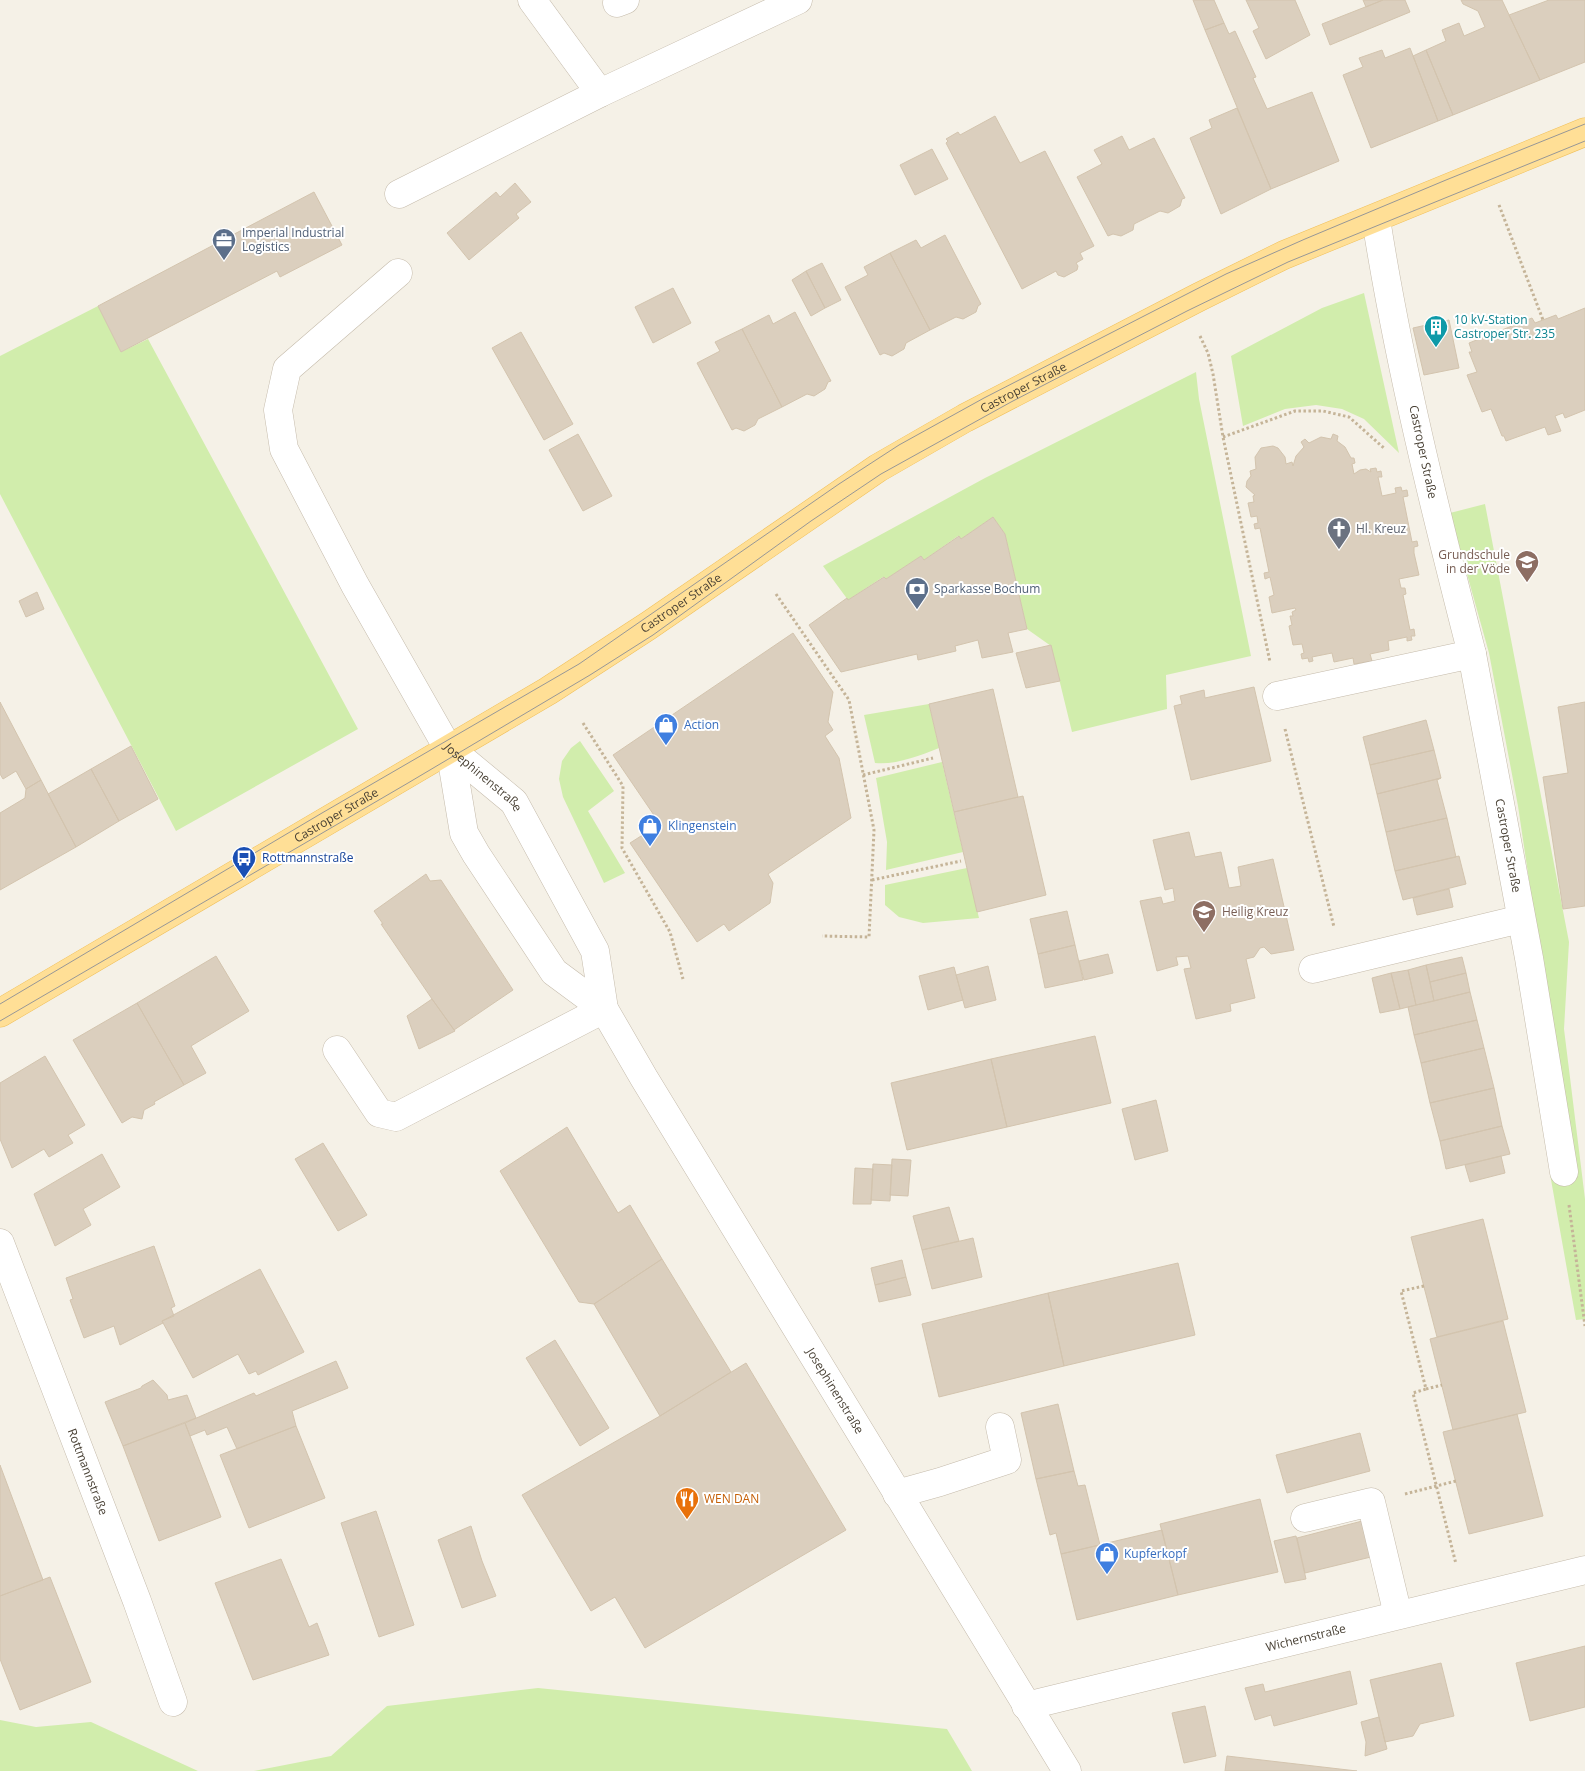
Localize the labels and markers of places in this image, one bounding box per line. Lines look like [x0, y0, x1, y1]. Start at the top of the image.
place label: Imperial Industrial Logistics [242, 224, 344, 255]
office icon: Imperial Industrial Logistics [211, 227, 237, 261]
place label: 10 kV-Station Castroper Str. 235 [1454, 311, 1555, 342]
building icon: 10 kV-Station Castroper Str. 235 [1423, 314, 1449, 348]
church icon: Hl. Kreuz [1326, 516, 1352, 550]
place label: Hl. Kreuz [1356, 520, 1406, 537]
place label: Grundschule in der Vöde [1438, 546, 1510, 577]
school or university icon: Grundschule in der Vöde [1514, 549, 1540, 583]
bank icon: Sparkasse Bochum [904, 576, 930, 610]
place label: Sparkasse Bochum [934, 580, 1040, 597]
shop icon: Action [653, 712, 679, 746]
place label: Action [684, 716, 719, 733]
shop icon: Klingenstein [637, 813, 663, 847]
place label: Klingenstein [668, 817, 737, 834]
bus stop icon: Rottmannstraße [231, 845, 257, 879]
place label: Rottmannstraße [262, 849, 354, 866]
school or university icon: Heilig Kreuz [1191, 899, 1217, 933]
place label: Heilig Kreuz [1222, 903, 1289, 920]
restaurant icon: WEN DAN [674, 1486, 700, 1520]
place label: WEN DAN [704, 1490, 759, 1507]
shop icon: Kupferkopf [1094, 1541, 1120, 1575]
place label: Kupferkopf [1124, 1545, 1188, 1562]

